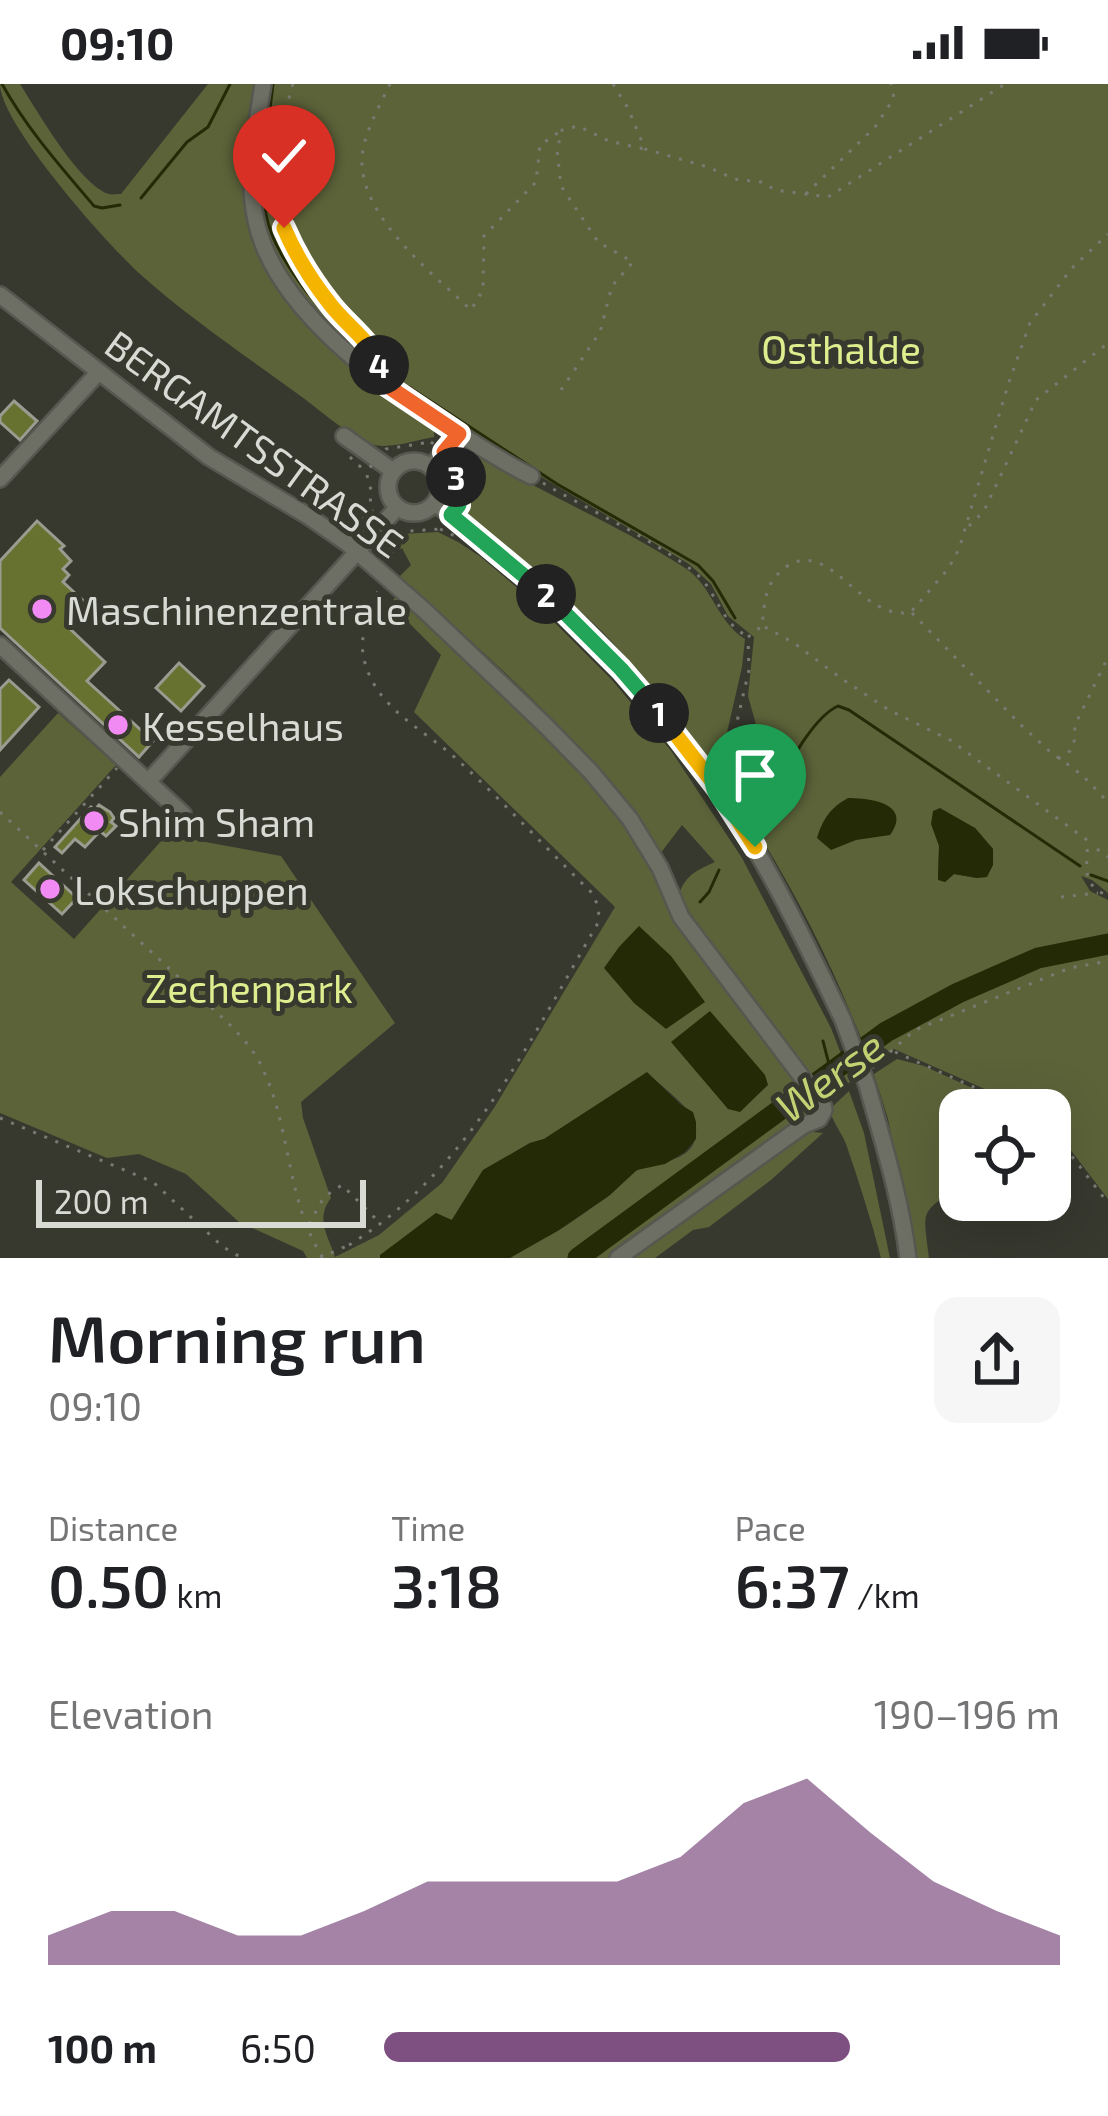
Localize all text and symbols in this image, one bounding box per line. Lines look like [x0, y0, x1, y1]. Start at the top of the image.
text: 09:10 [60, 15, 174, 69]
pin [233, 105, 335, 228]
icon: check [251, 123, 317, 189]
street label: BERGAMTSSTRASSE [97, 319, 413, 567]
park label: Osthalde [761, 325, 921, 372]
pin: 4 [349, 335, 409, 395]
text: 4 [368, 345, 390, 385]
pin: 3 [426, 447, 486, 507]
text: 3 [447, 457, 465, 497]
pin: 2 [516, 564, 576, 624]
text: 2 [536, 574, 556, 614]
place label: Maschinenzentrale [66, 586, 407, 633]
marker: Maschinenzentrale [29, 596, 55, 622]
pin: 1 [629, 683, 689, 743]
text: 1 [652, 693, 666, 733]
place label: Kesselhaus [142, 702, 344, 749]
marker: Kesselhaus [105, 712, 131, 738]
pin [704, 724, 806, 847]
icon: arrive [722, 742, 788, 808]
place label: Shim Sham [118, 798, 315, 845]
marker: Shim Sham [81, 808, 107, 834]
place label: Lokschuppen [74, 866, 309, 913]
marker: Lokschuppen [37, 876, 63, 902]
park label: Zechenpark [145, 964, 353, 1011]
water label: Werse [765, 1019, 893, 1131]
map controls [939, 1089, 1071, 1221]
button: locate [939, 1089, 1071, 1221]
scale bar [36, 1174, 366, 1227]
text: 200 m [54, 1181, 149, 1221]
text: Morning run [48, 1297, 426, 1376]
button: share [934, 1297, 1060, 1423]
text: 09:10 [48, 1382, 142, 1429]
text: Distance [48, 1508, 178, 1548]
text: Time [391, 1508, 465, 1548]
text: Pace [735, 1508, 806, 1548]
text: 0.50 [48, 1548, 169, 1620]
text: 3:18 [391, 1548, 502, 1620]
text: 6:37 [735, 1548, 849, 1620]
text: km [169, 1575, 222, 1615]
text: /km [849, 1575, 920, 1615]
text: Elevation [48, 1690, 213, 1737]
text: 190–196 m [874, 1690, 1060, 1737]
text: 100 m [48, 2024, 157, 2071]
text: 6:50 [240, 2024, 316, 2071]

